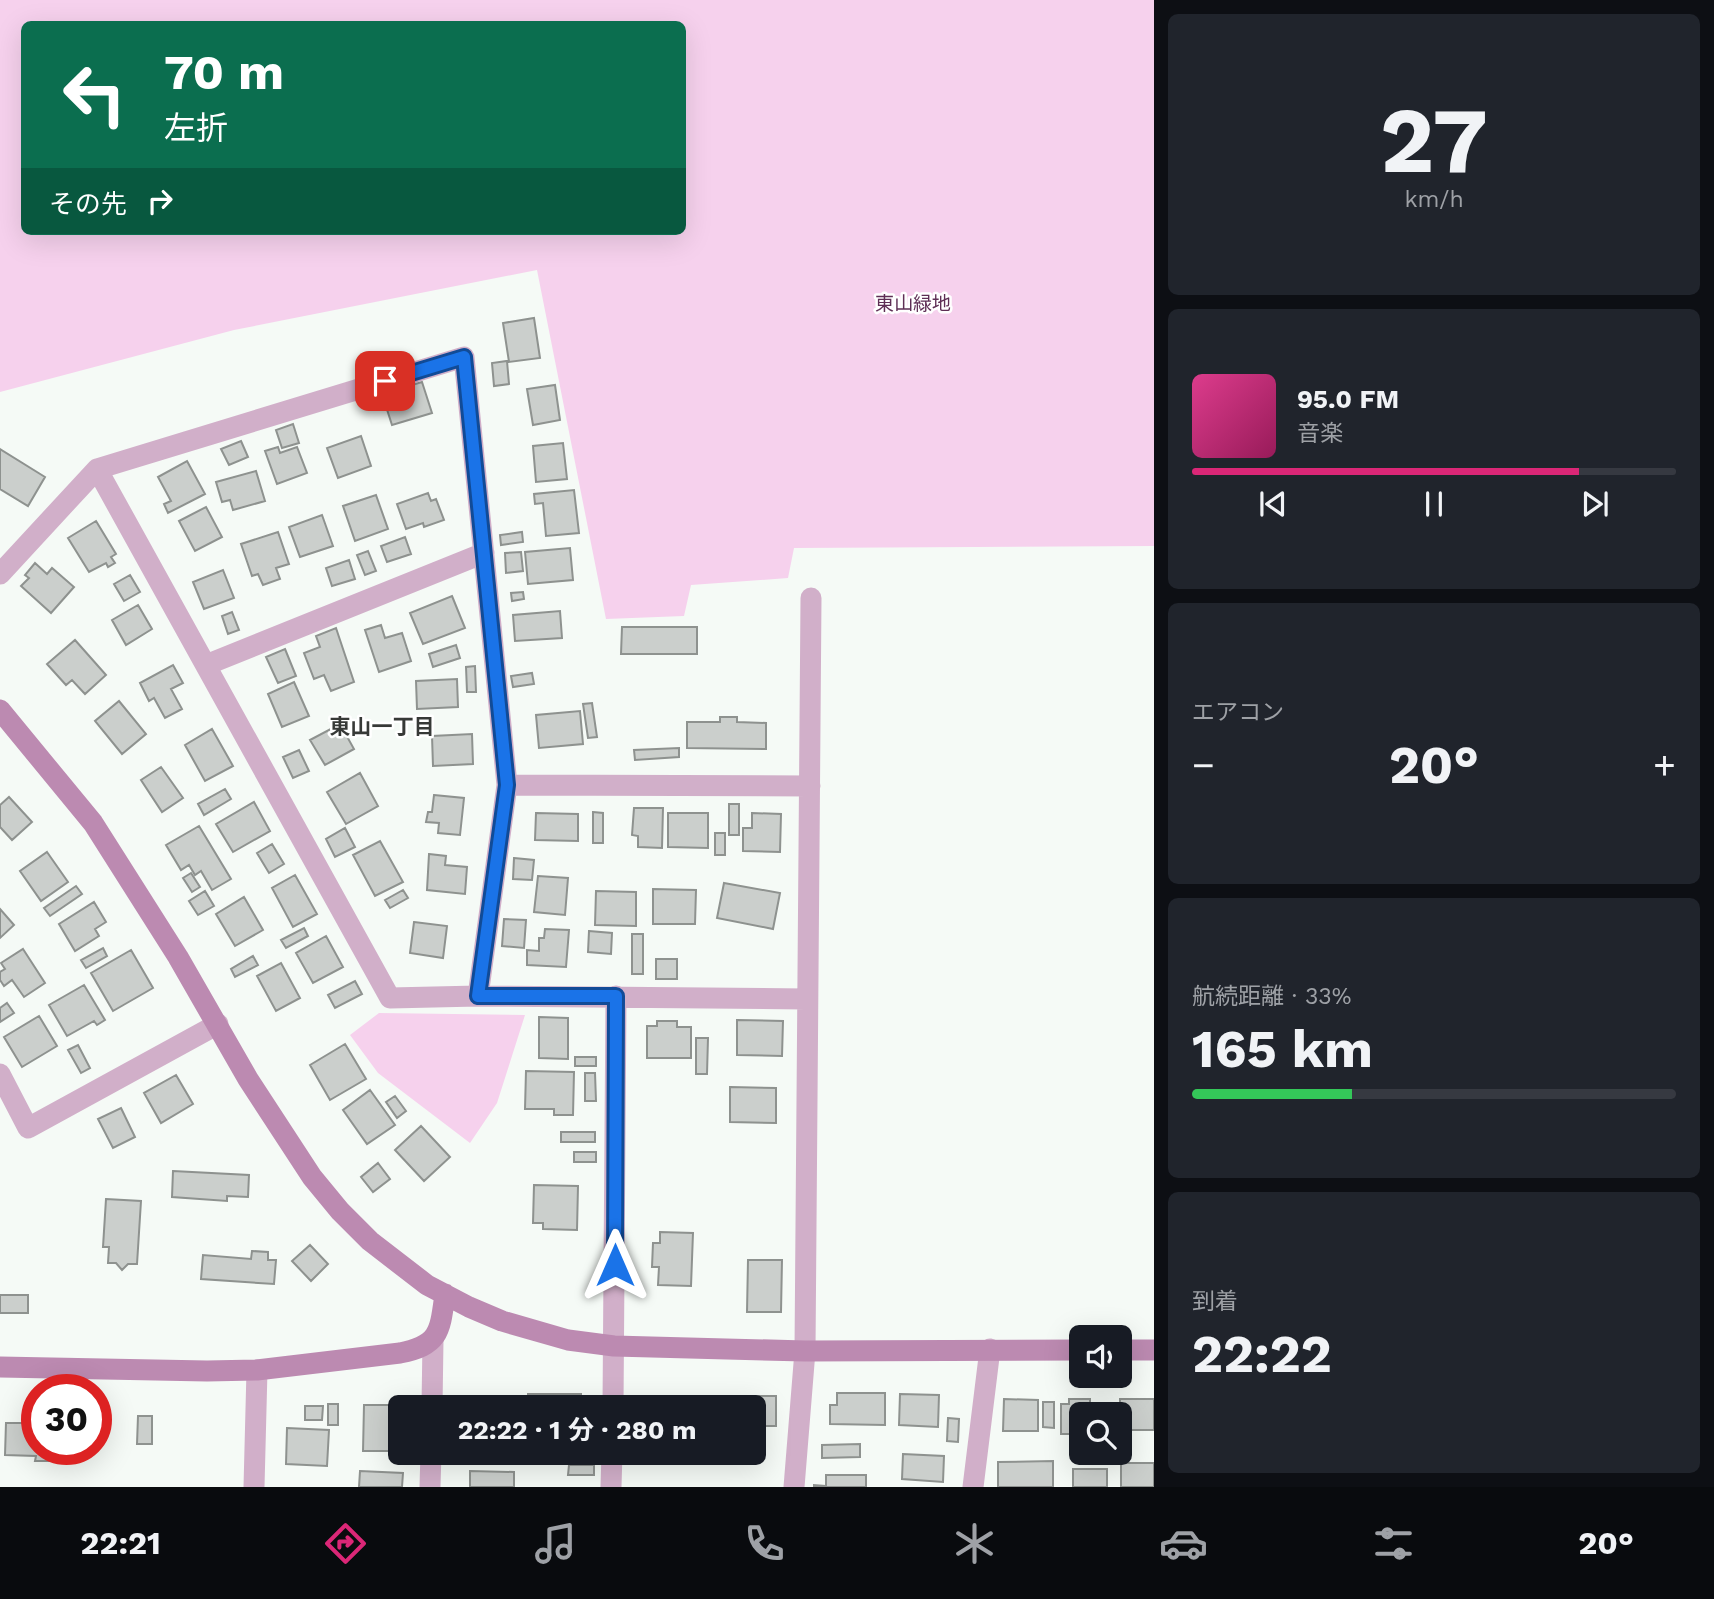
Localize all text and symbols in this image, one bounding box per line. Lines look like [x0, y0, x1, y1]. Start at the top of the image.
text: 70 m [164, 43, 284, 101]
icon: left [49, 49, 140, 140]
text: 27 [1380, 87, 1488, 194]
text: 左折 [164, 109, 228, 147]
icon: right [141, 182, 179, 220]
text: km/h [1404, 186, 1464, 213]
text: その先 [49, 189, 127, 219]
park label: 東山緑地 [875, 292, 951, 315]
pin [355, 351, 415, 411]
icon: arrive [366, 362, 404, 400]
text: 95.0 FM [1297, 384, 1399, 414]
text: 音楽 [1297, 420, 1343, 447]
icon: previous [1254, 485, 1292, 523]
icon: pause [1415, 485, 1453, 523]
icon: next [1576, 485, 1614, 523]
text: エアコン [1192, 699, 1284, 726]
district label: 東山一丁目 [330, 714, 435, 739]
text: 20° [1389, 735, 1479, 796]
text: − [1192, 743, 1215, 787]
text: + [1653, 743, 1676, 787]
text: 航続距離 · 33% [1192, 983, 1351, 1010]
text: 165 km [1192, 1019, 1373, 1080]
position arrow [578, 1228, 652, 1302]
text: 到着 [1192, 1288, 1238, 1315]
text: 22:22 [1192, 1324, 1332, 1385]
map controls [1069, 1325, 1132, 1465]
button: sound [1069, 1325, 1132, 1388]
speed limit sign: 30 [21, 1374, 112, 1465]
button: search [1069, 1402, 1132, 1465]
text: 22:22 · 1 分 · 280 m [458, 1415, 696, 1445]
icon: directions [321, 1519, 370, 1568]
icon: music [531, 1519, 580, 1568]
icon: phone [740, 1519, 789, 1568]
icon: climate [950, 1519, 999, 1568]
icon: car [1159, 1519, 1208, 1568]
icon: filters [1369, 1519, 1418, 1568]
text: 22:21 [80, 1524, 161, 1562]
text: 20° [1578, 1524, 1634, 1562]

